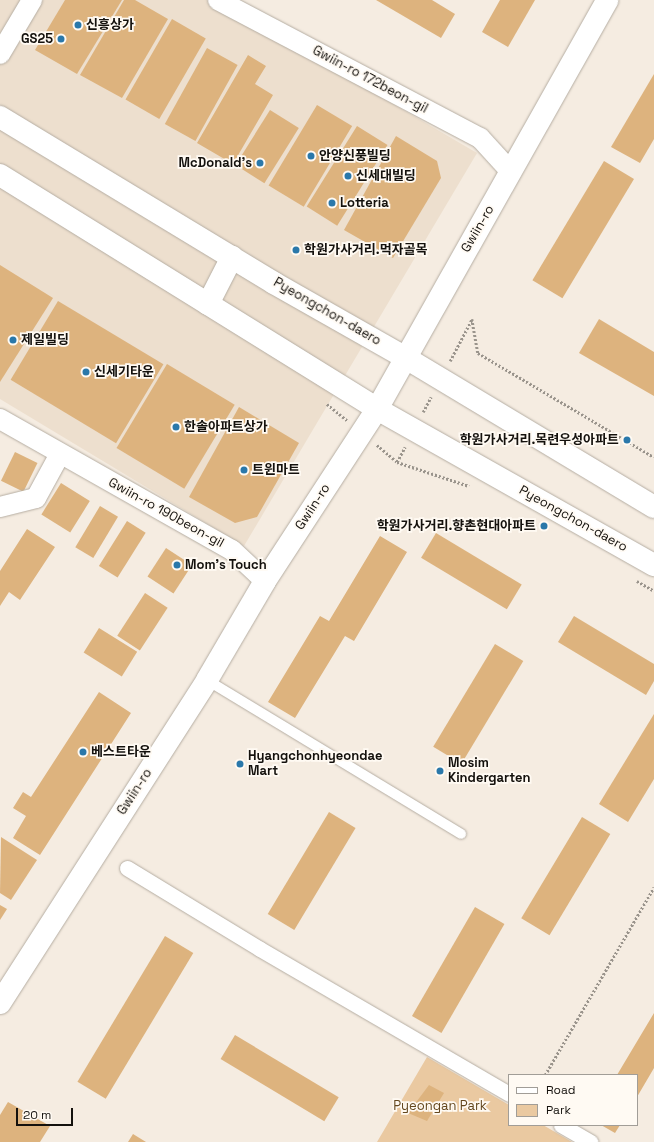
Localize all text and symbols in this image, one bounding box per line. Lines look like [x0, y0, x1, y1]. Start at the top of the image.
place label: 신흥상가 [86, 17, 134, 33]
marker: 신흥상가 [73, 20, 83, 30]
place label: GS25 [21, 31, 53, 47]
marker: GS25 [56, 34, 66, 44]
street label: Gwiin-ro 172beon-gil [310, 43, 430, 117]
place label: 안양신풍빌딩 [319, 148, 391, 164]
marker: 안양신풍빌딩 [306, 151, 316, 161]
place label: McDonald's [179, 155, 252, 171]
marker: McDonald's [255, 158, 265, 168]
place label: 신세대빌딩 [356, 168, 416, 184]
marker: 신세대빌딩 [343, 171, 353, 181]
place label: Lotteria [340, 195, 389, 211]
marker: Lotteria [327, 198, 337, 208]
street label: Gwiin-ro [458, 203, 498, 255]
place label: 학원가사거리.먹자골목 [304, 242, 427, 258]
marker: 학원가사거리.먹자골목 [291, 245, 301, 255]
street label: Pyeongchon-daero [270, 275, 384, 349]
place label: 제일빌딩 [21, 332, 69, 348]
marker: 제일빌딩 [8, 335, 18, 345]
place label: 신세기타운 [94, 364, 154, 380]
marker: 신세기타운 [81, 367, 91, 377]
place label: 한솔아파트상가 [184, 419, 268, 435]
marker: 한솔아파트상가 [171, 422, 181, 432]
place label: 학원가사거리.목련우성아파트 [460, 432, 619, 448]
marker: 학원가사거리.목련우성아파트 [622, 435, 632, 445]
place label: 트윈마트 [252, 462, 300, 478]
marker: 트윈마트 [239, 465, 249, 475]
street label: Gwiin-ro 190beon-gil [105, 475, 227, 551]
street label: Gwiin-ro [292, 481, 334, 533]
street label: Pyeongchon-daero [516, 483, 630, 555]
place label: 학원가사거리.향촌현대아파트 [377, 518, 536, 534]
marker: 학원가사거리.향촌현대아파트 [539, 521, 549, 531]
place label: Mom's Touch [185, 557, 267, 573]
marker: Mom's Touch [172, 560, 182, 570]
place label: 베스트타운 [91, 744, 151, 760]
marker: 베스트타운 [78, 747, 88, 757]
place label: Hyangchonhyeondae Mart [248, 749, 382, 780]
place label: Mosim Kindergarten [448, 756, 530, 787]
marker: Hyangchonhyeondae Mart [235, 759, 245, 769]
street label: Gwiin-ro [114, 766, 156, 818]
marker: Mosim Kindergarten [435, 766, 445, 776]
legend [508, 1074, 638, 1126]
text: Road [546, 1082, 575, 1098]
park label: Pyeongan Park [393, 1098, 487, 1114]
scale bar [18, 1100, 75, 1126]
text: Park [546, 1102, 571, 1118]
text: 20 m [23, 1107, 51, 1123]

